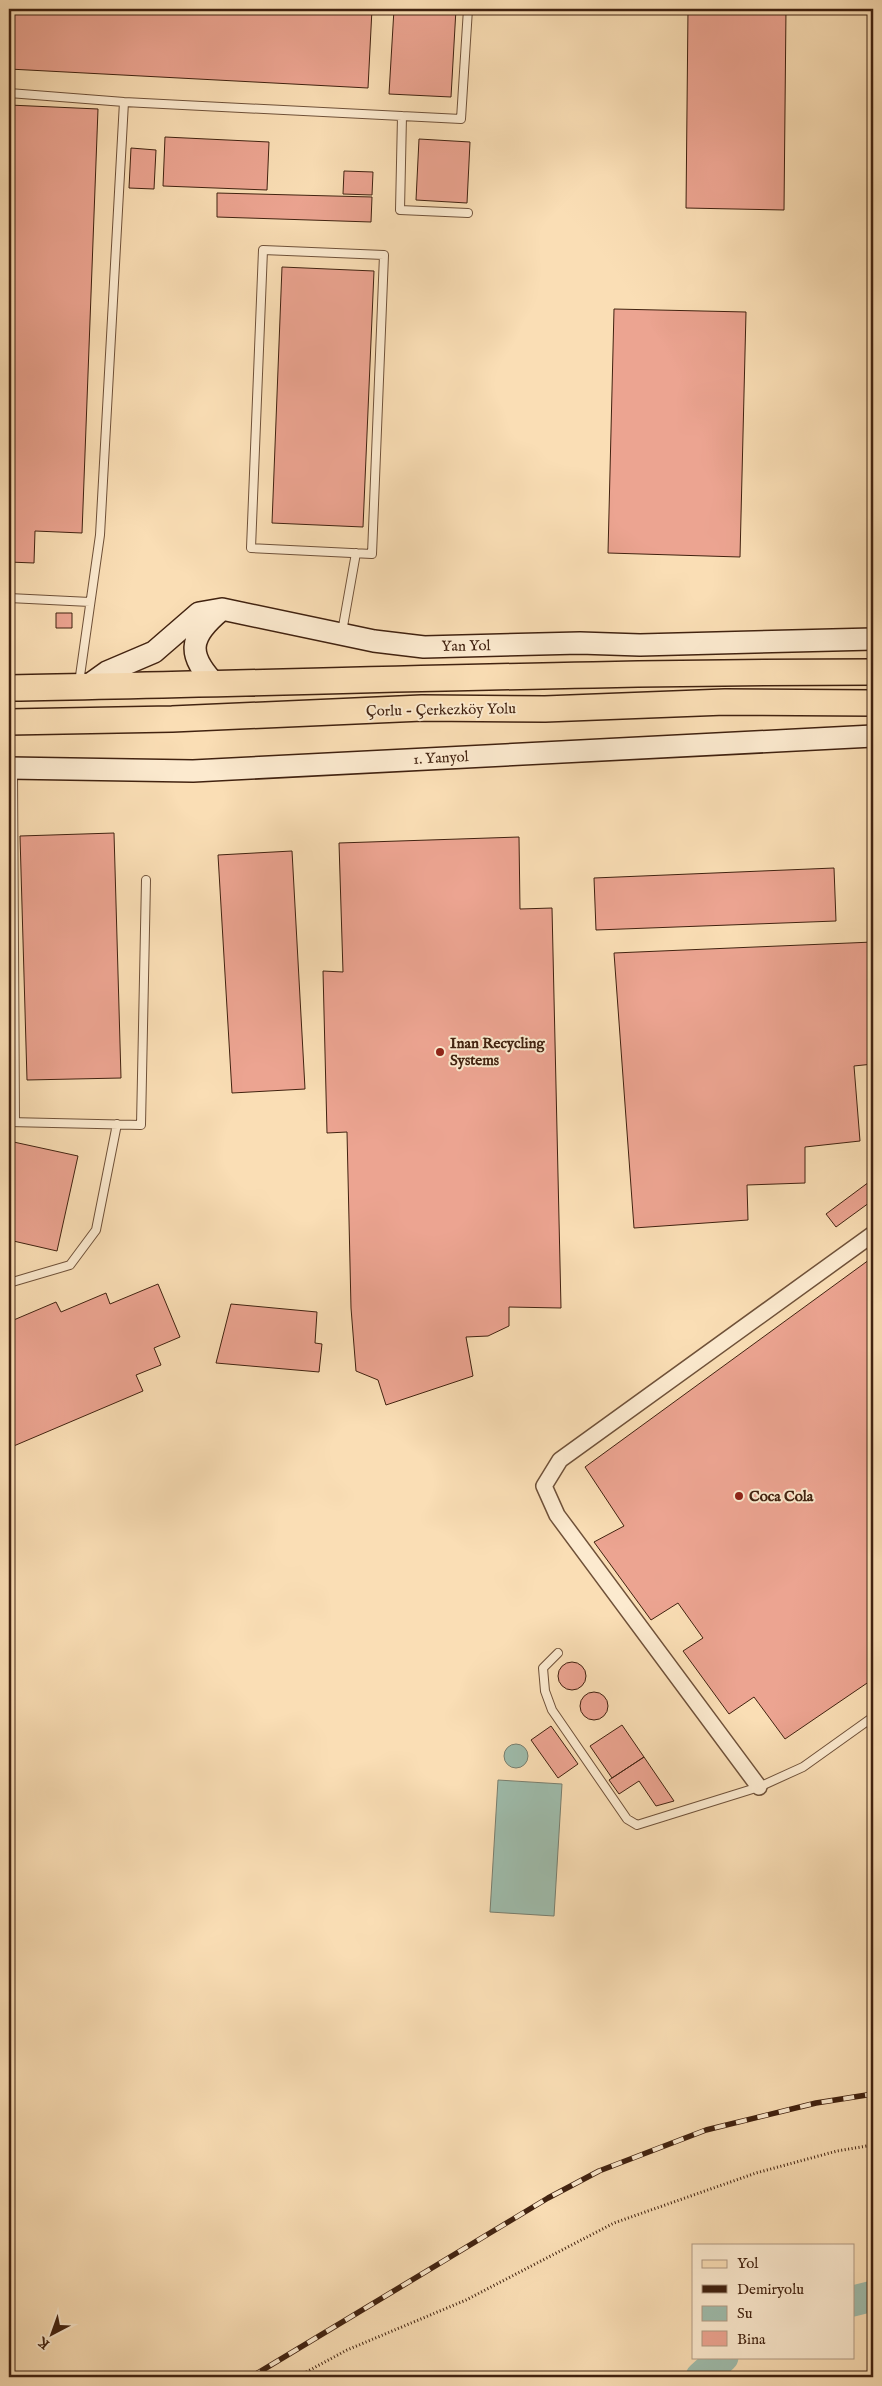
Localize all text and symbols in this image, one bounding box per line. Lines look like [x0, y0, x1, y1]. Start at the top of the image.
street label: Yan Yol [441, 636, 492, 656]
street label: Çorlu - Çerkezköy Yolu [366, 699, 516, 721]
street label: 1. Yanyol [413, 747, 470, 769]
place label: Inan Recycling Systems [450, 1034, 546, 1070]
marker: Inan Recycling Systems [434, 1046, 446, 1058]
place label: Coca Cola [749, 1487, 814, 1506]
marker: Coca Cola [733, 1490, 745, 1502]
legend [692, 2244, 854, 2358]
text: Yol [737, 2254, 759, 2273]
text: Demiryolu [737, 2280, 804, 2299]
text: Su [737, 2304, 753, 2323]
north arrow [28, 2308, 78, 2358]
text: Bina [737, 2330, 766, 2349]
text: K [34, 2332, 54, 2353]

